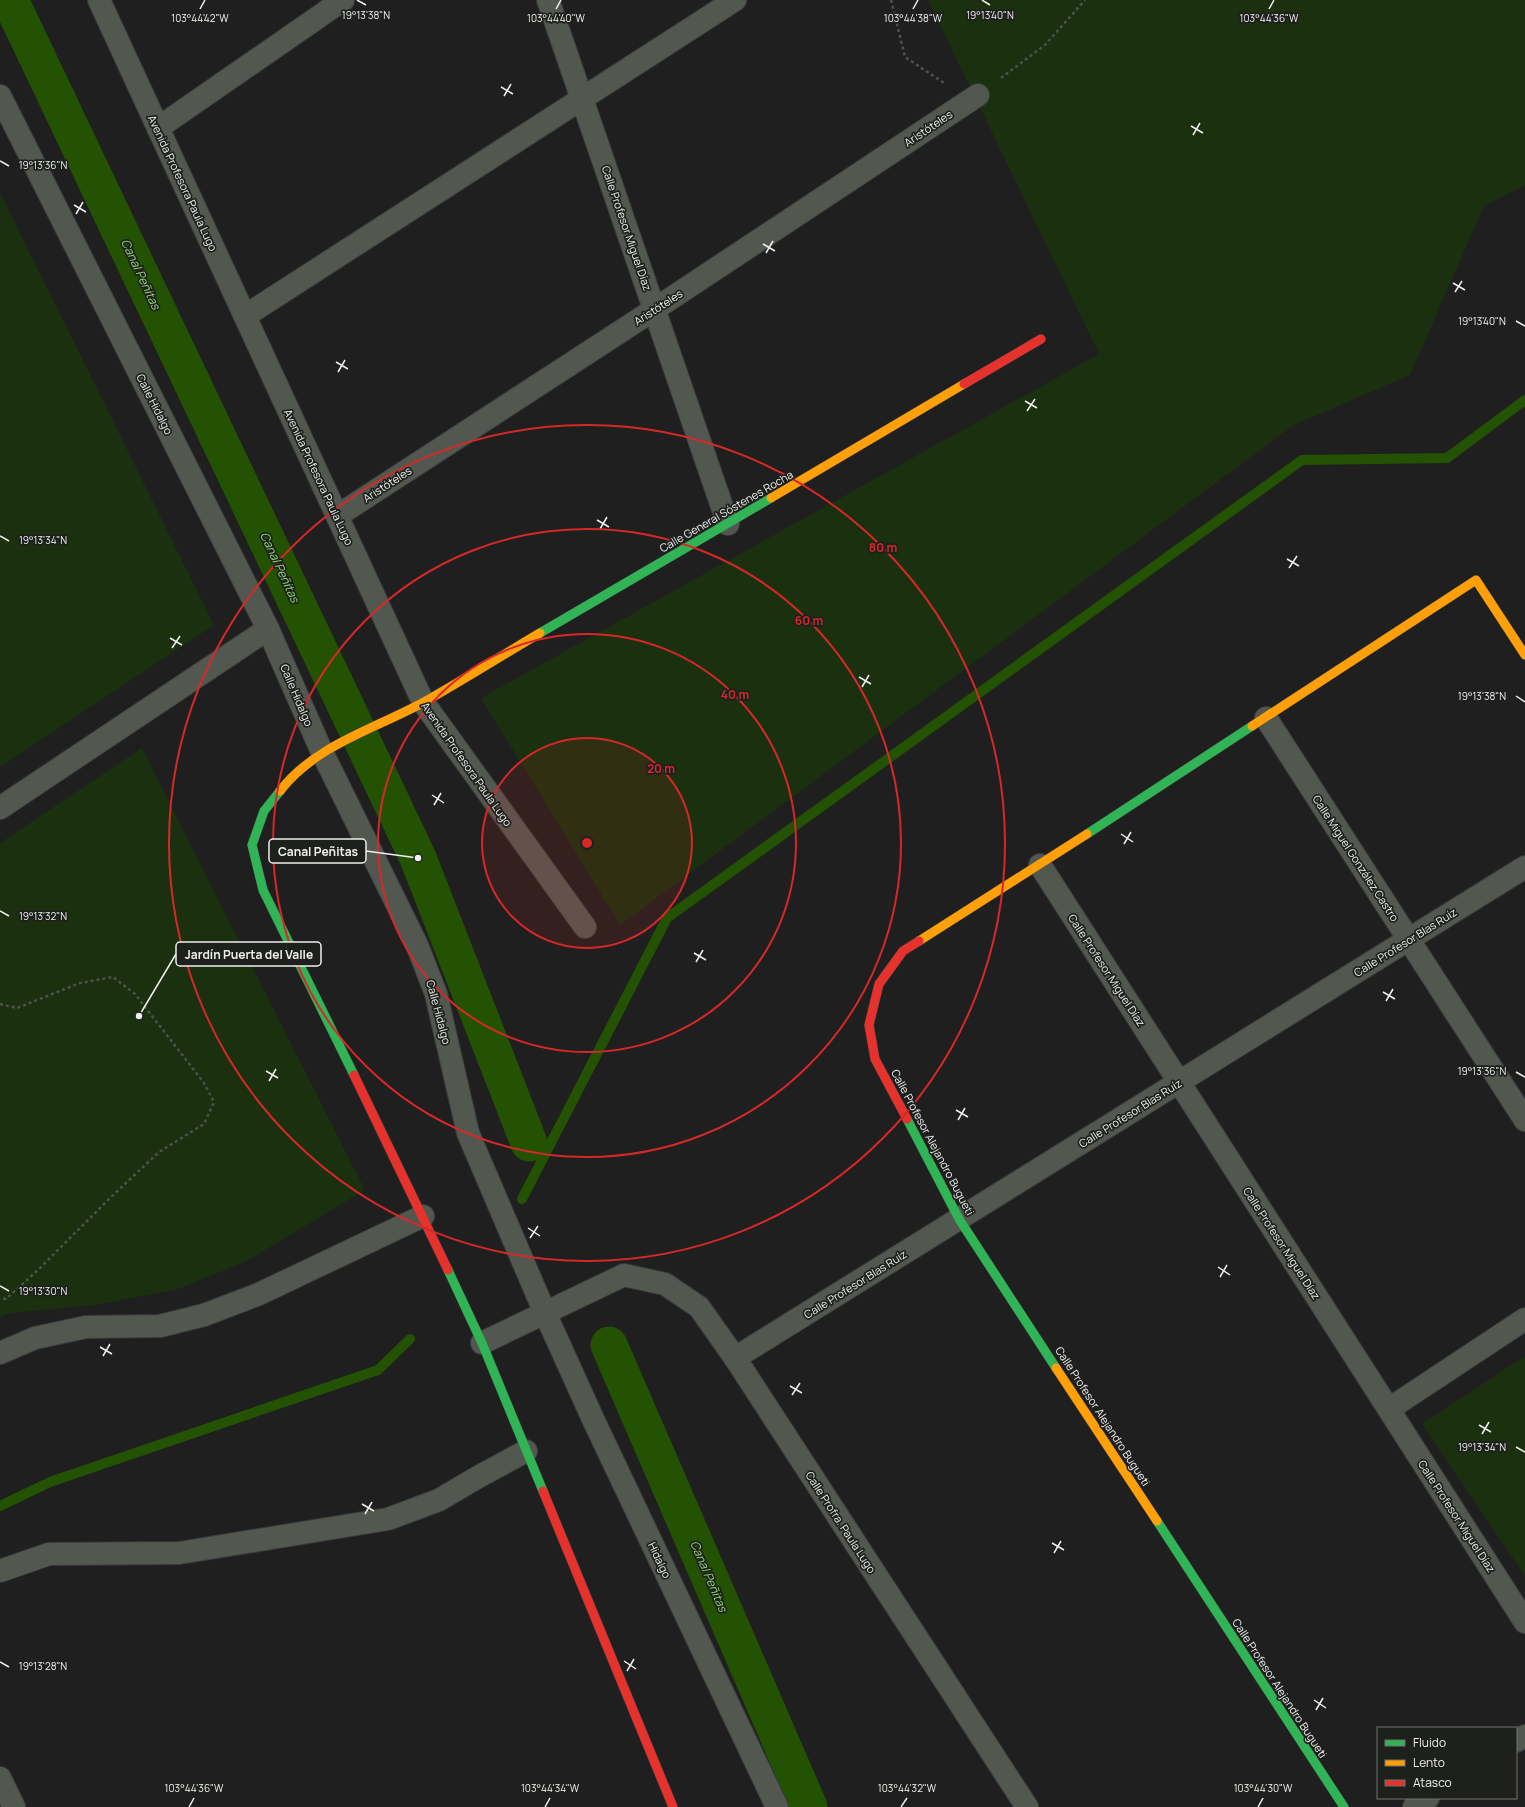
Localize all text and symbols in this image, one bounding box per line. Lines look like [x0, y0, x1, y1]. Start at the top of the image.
text: 19°13'38"N [342, 8, 390, 22]
text: 19°13'40"N [966, 8, 1014, 22]
text: 103°44'42"W [171, 11, 229, 25]
text: 103°44'40"W [527, 11, 586, 25]
text: 103°44'38"W [884, 11, 943, 25]
text: 103°44'36"W [1240, 11, 1299, 25]
street label: Aristóteles [901, 106, 955, 150]
street label: Avenida Profesora Paula Lugo [145, 112, 221, 254]
text: 19°13'36"N [19, 158, 67, 172]
street label: Calle Profesor Miguel Díaz [599, 164, 656, 293]
water label: Canal Peñitas [117, 236, 166, 314]
street label: Aristóteles [631, 286, 685, 328]
text: 19°13'40"N [1458, 314, 1506, 328]
street label: Calle Hidalgo [133, 371, 177, 437]
street label: Avenida Profesora Paula Lugo [281, 406, 357, 548]
street label: Aristóteles [360, 463, 414, 505]
street label: Calle General Sóstenes Rocha [656, 467, 796, 555]
water label: Canal Peñitas [256, 529, 305, 607]
text: 19°13'34"N [19, 533, 67, 547]
text: 80 m [869, 539, 897, 556]
text: 60 m [795, 612, 823, 629]
street label: Calle Hidalgo [277, 662, 317, 729]
text: 40 m [721, 686, 749, 703]
text: 19°13'38"N [1458, 689, 1506, 703]
street label: Avenida Profesora Paula Lugo [418, 699, 516, 830]
text: 20 m [647, 760, 675, 777]
street label: Calle Miguel González Castro [1309, 792, 1403, 924]
centre of rings [580, 836, 594, 850]
callout: Canal Peñitas [269, 839, 366, 863]
text: Canal Peñitas [278, 843, 359, 860]
street label: Calle Profesor Blas Ruíz [1351, 904, 1459, 980]
text: 19°13'32"N [19, 909, 67, 923]
street label: Calle Profesor Miguel Díaz [1065, 911, 1149, 1029]
callout: Jardín Puerta del Valle [176, 942, 321, 966]
text: Jardín Puerta del Valle [185, 946, 313, 963]
street label: Calle Hidalgo [423, 978, 455, 1046]
text: 19°13'36"N [1458, 1064, 1506, 1078]
street label: Calle Profesor Alejandro Bugueti [888, 1066, 978, 1218]
street label: Calle Profesor Blas Ruíz [1076, 1075, 1184, 1151]
street label: Calle Profesor Miguel Díaz [1240, 1184, 1324, 1302]
street label: Calle Profesor Blas Ruíz [801, 1246, 909, 1322]
text: 19°13'30"N [19, 1284, 67, 1298]
street label: Calle Profesor Alejandro Bugueti [1052, 1343, 1154, 1489]
text: 19°13'34"N [1458, 1440, 1506, 1454]
street label: Calle Profesor Miguel Díaz [1415, 1457, 1499, 1575]
street label: Calle Profra. Paula Lugo [802, 1468, 880, 1576]
water label: Canal Peñitas [686, 1538, 732, 1616]
street label: Hidalgo [645, 1539, 675, 1581]
street label: Calle Profesor Alejandro Bugueti [1229, 1615, 1331, 1761]
text: 19°13'28"N [19, 1659, 67, 1673]
legend [1377, 1727, 1517, 1799]
text: Fluido [1413, 1734, 1446, 1751]
text: Lento [1413, 1754, 1445, 1771]
text: Atasco [1413, 1774, 1452, 1791]
text: 103°44'36"W [165, 1781, 224, 1795]
text: 103°44'34"W [521, 1781, 580, 1795]
text: 103°44'32"W [878, 1781, 937, 1795]
text: 103°44'30"W [1234, 1781, 1293, 1795]

